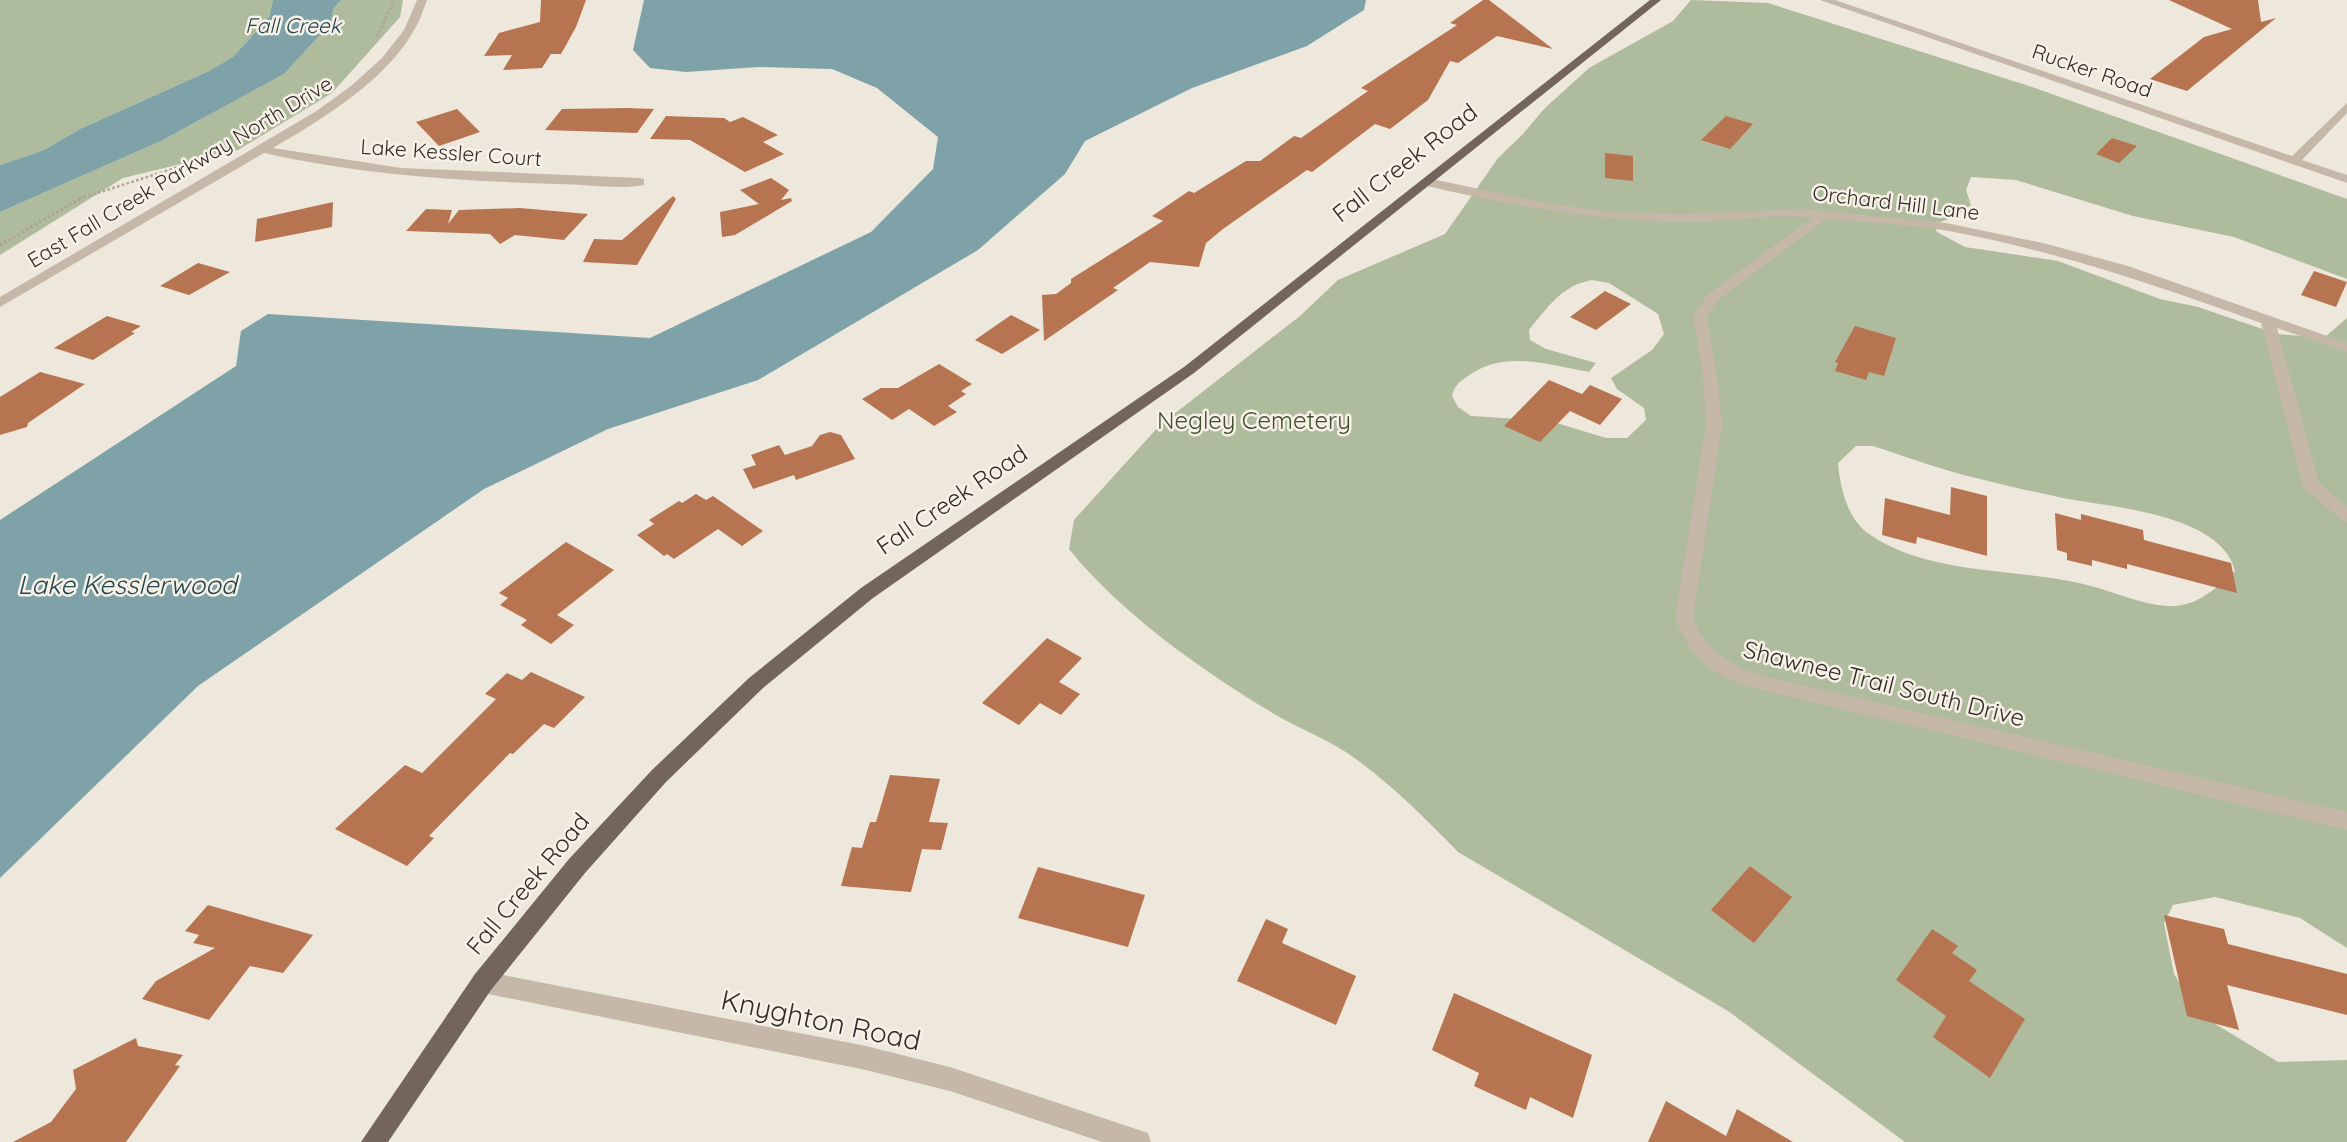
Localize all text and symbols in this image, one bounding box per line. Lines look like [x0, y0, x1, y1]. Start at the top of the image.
water label: Fall Creek [245, 12, 343, 38]
street label: Rucker Road [2029, 37, 2156, 103]
street label: East Fall Creek Parkway North Drive [22, 70, 337, 273]
street label: Fall Creek Road [1326, 96, 1483, 228]
street label: Lake Kessler Court [360, 133, 542, 171]
street label: Orchard Hill Lane [1811, 179, 1981, 225]
park label: Negley Cemetery [1157, 405, 1351, 435]
street label: Fall Creek Road [870, 438, 1033, 561]
water label: Lake Kesslerwood [17, 568, 240, 601]
street label: Shawnee Trail South Drive [1741, 634, 2028, 732]
street label: Fall Creek Road [459, 806, 595, 960]
street label: Knyghton Road [718, 981, 924, 1058]

